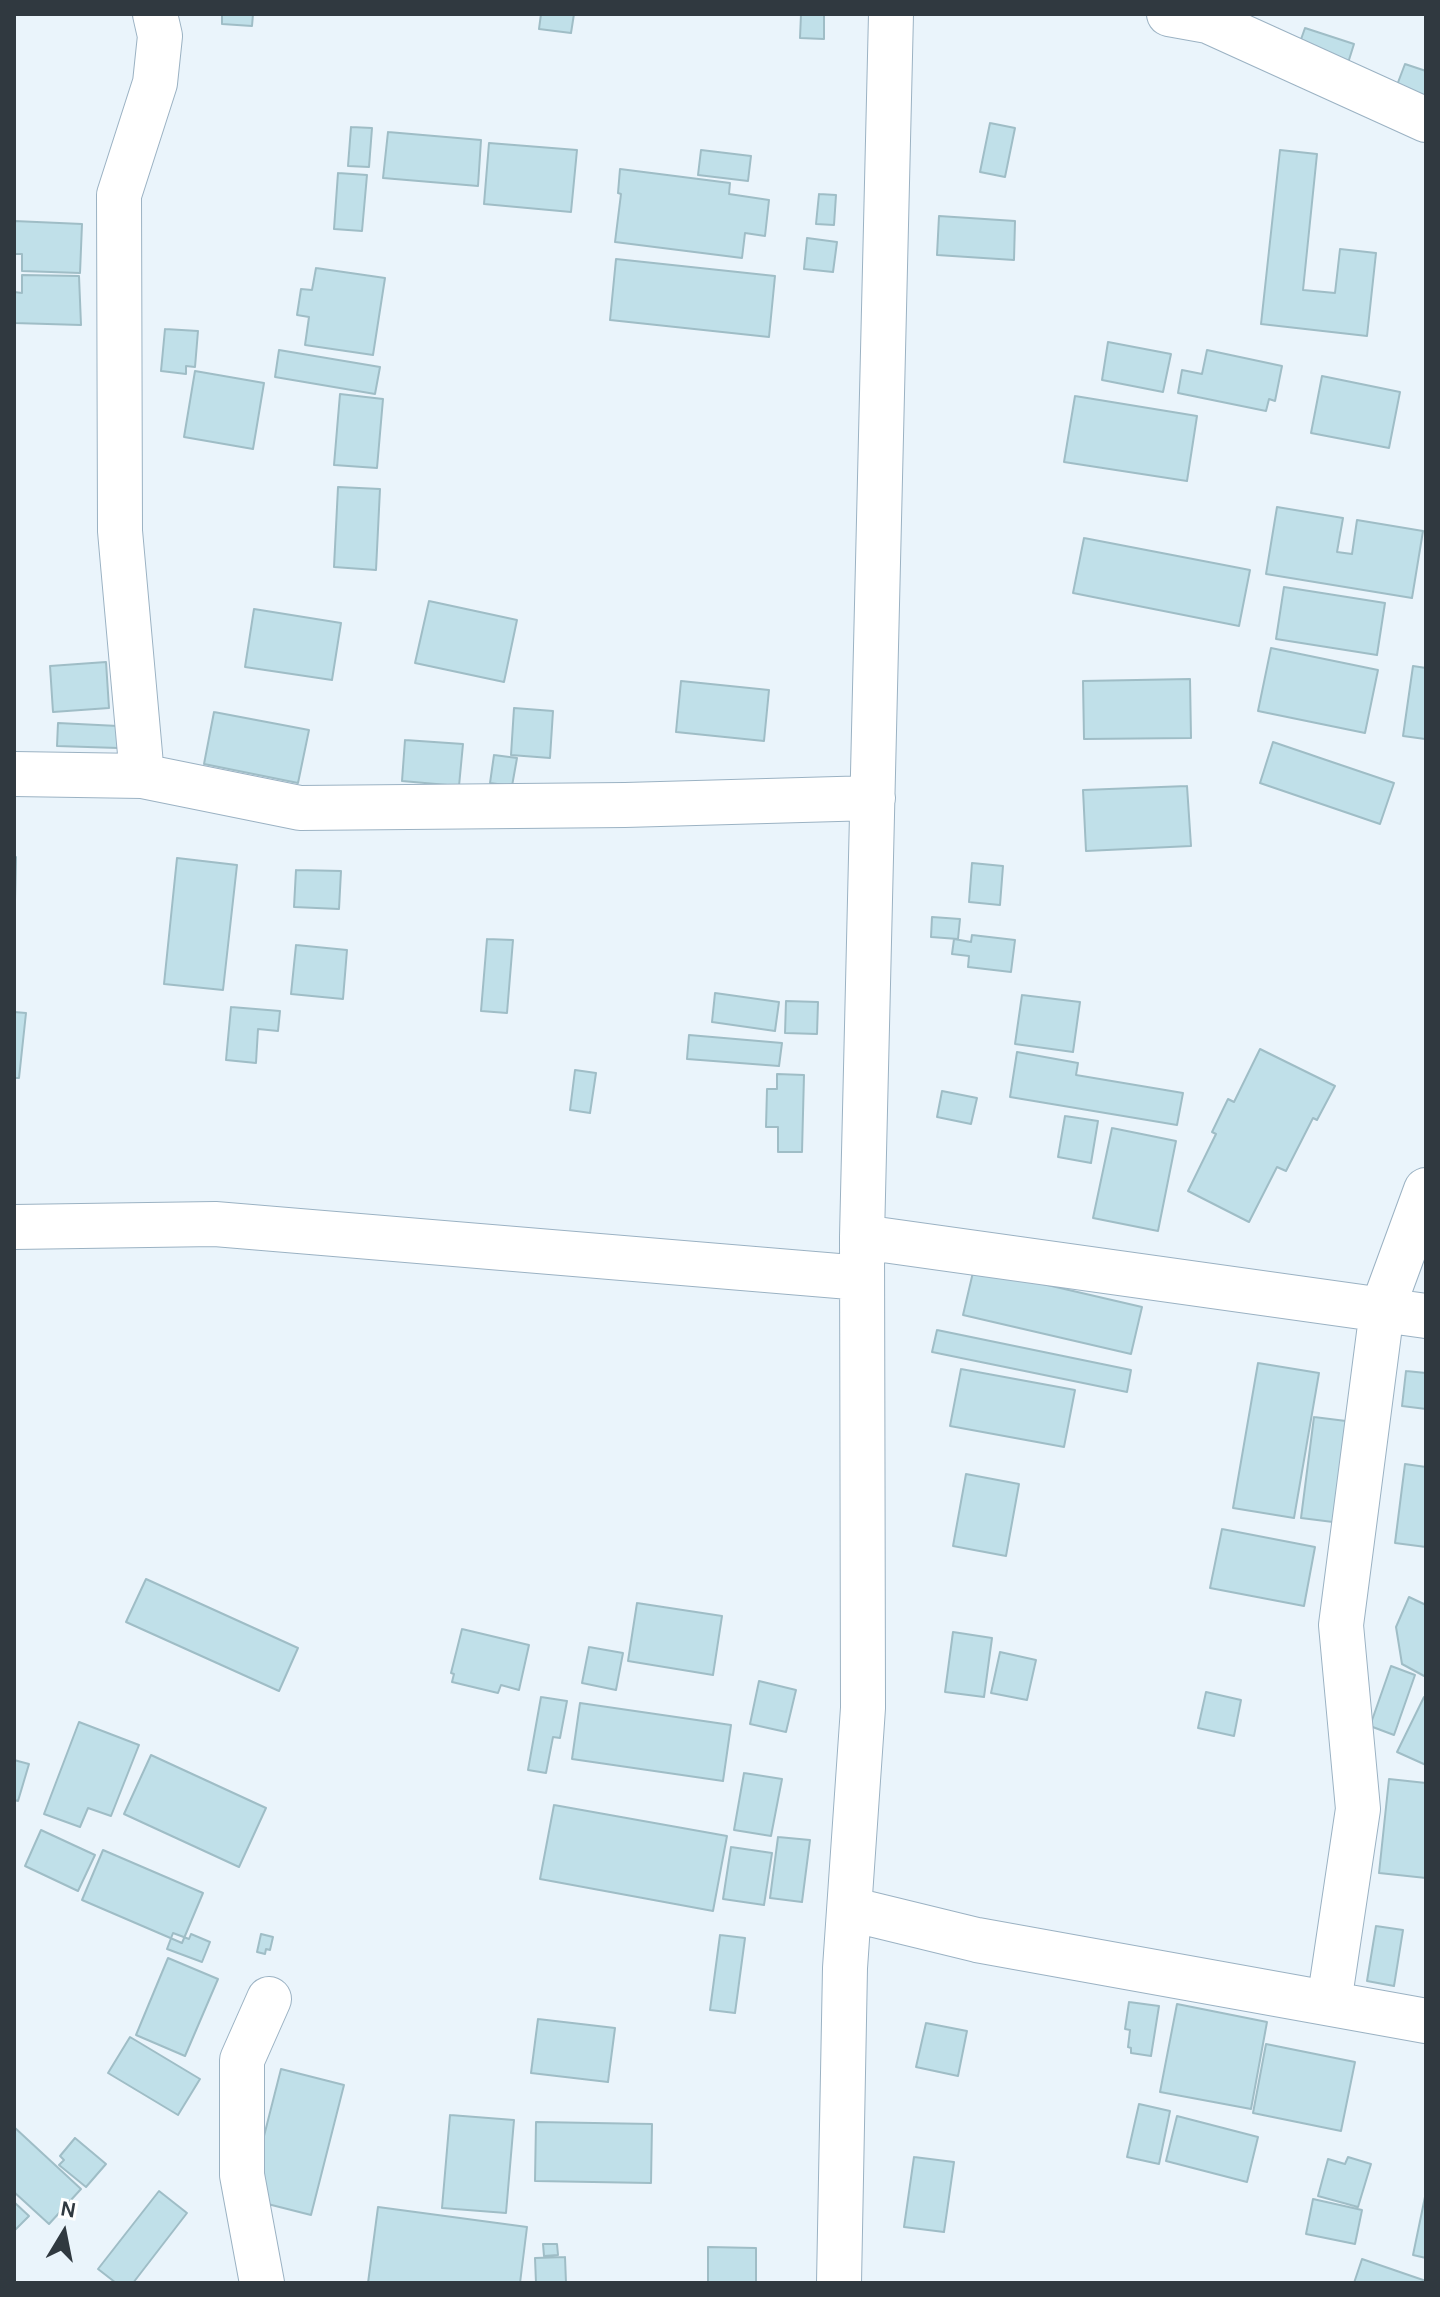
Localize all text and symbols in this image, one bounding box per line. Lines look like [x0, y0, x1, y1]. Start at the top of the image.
north arrow [24, 2193, 104, 2273]
text: N [58, 2195, 78, 2224]

